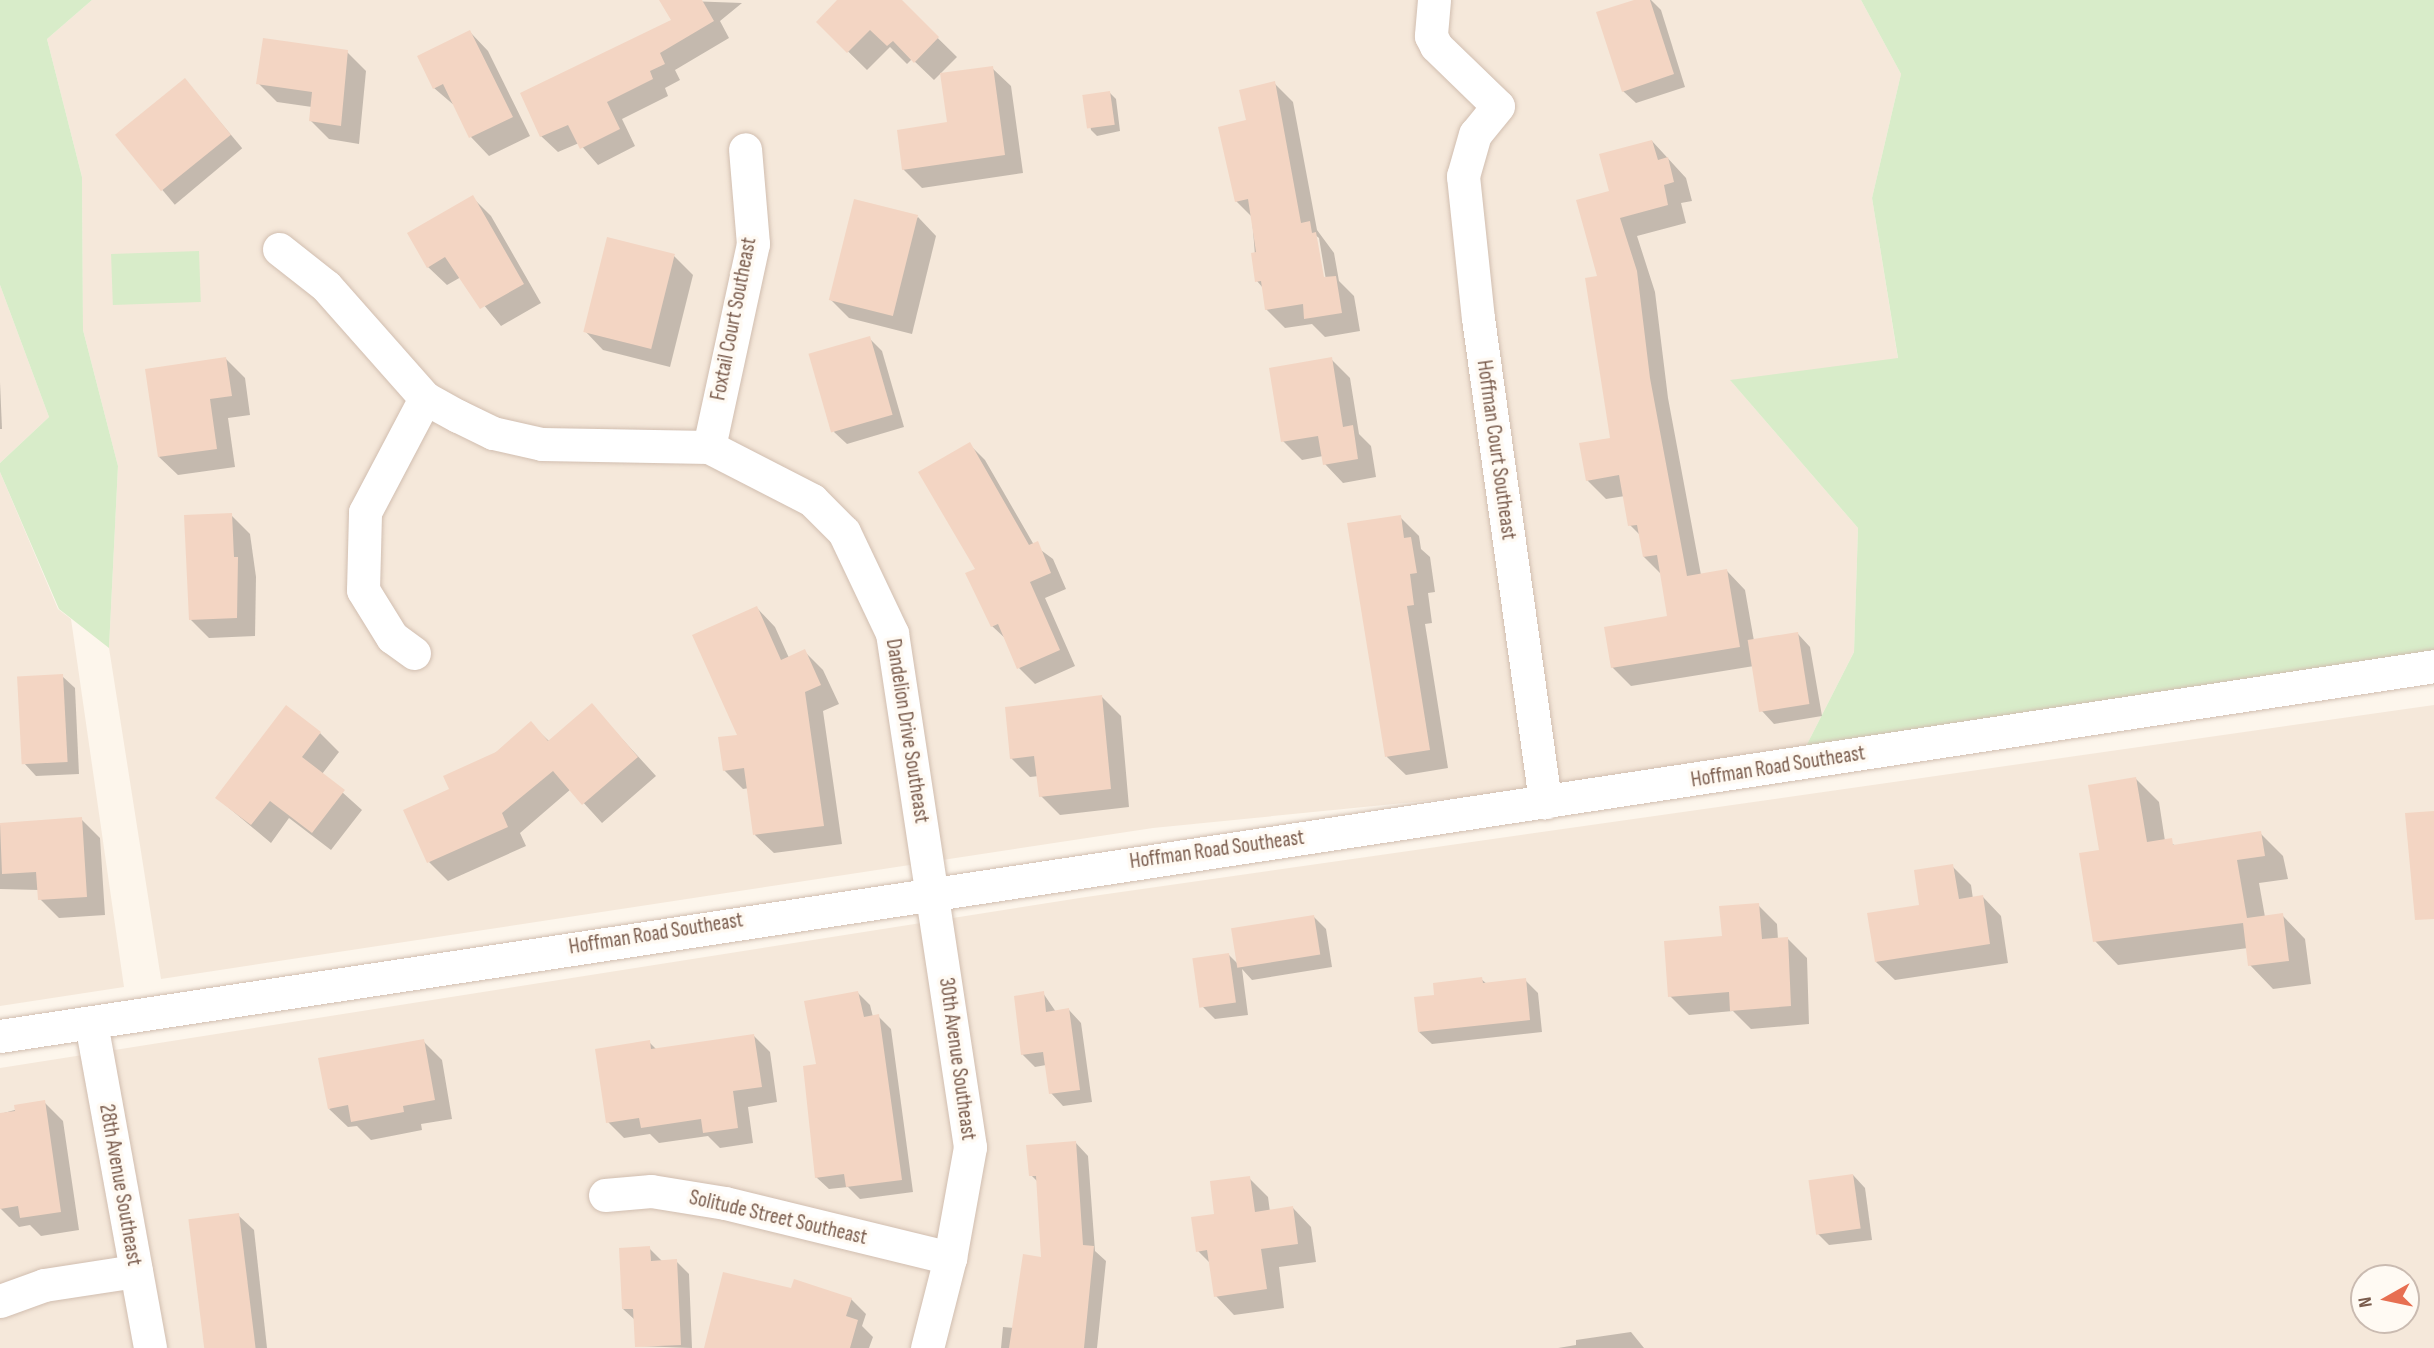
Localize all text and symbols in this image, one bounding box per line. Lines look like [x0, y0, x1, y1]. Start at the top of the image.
street label: Foxtail Court Southeast [706, 235, 762, 403]
street label: Hoffman Court Southeast [1471, 359, 1521, 541]
street label: Dandelion Drive Southeast [880, 637, 934, 825]
street label: Hoffman Road Southeast [1689, 741, 1867, 793]
street label: Hoffman Road Southeast [1128, 825, 1306, 875]
street label: Hoffman Road Southeast [567, 908, 745, 960]
street label: 30th Avenue Southeast [933, 976, 981, 1142]
street label: 28th Avenue Southeast [93, 1102, 147, 1268]
street label: Solitude Street Southeast [687, 1185, 869, 1251]
north arrow [2350, 1264, 2420, 1334]
text: N [2354, 1295, 2378, 1309]

